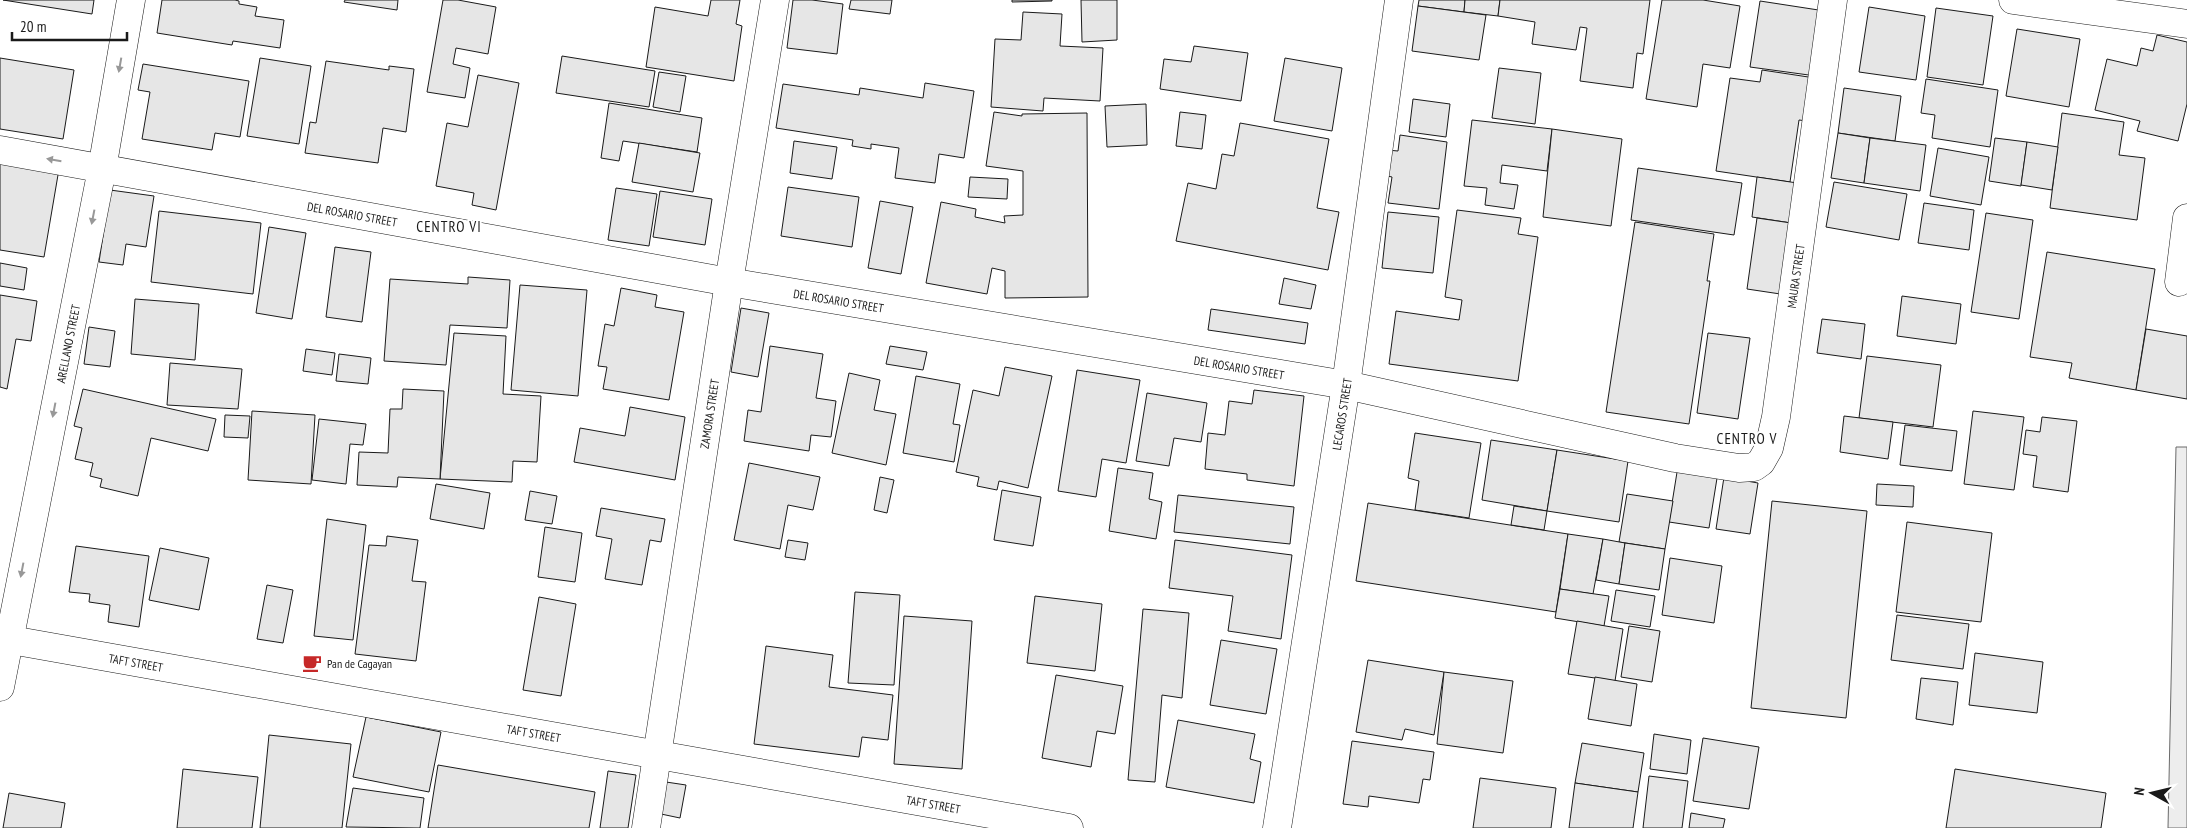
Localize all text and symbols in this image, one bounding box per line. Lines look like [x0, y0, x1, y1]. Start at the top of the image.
scale bar [12, 10, 128, 42]
text: 20 m [20, 17, 46, 36]
one-way arrow [115, 58, 123, 74]
one-way arrow [47, 156, 62, 164]
street label: DEL ROSARIO STREET [306, 198, 399, 229]
one-way arrow [88, 209, 96, 225]
district label: CENTRO VI [416, 217, 482, 236]
street label: MAURA STREET [1783, 242, 1807, 309]
street label: DEL ROSARIO STREET [792, 285, 885, 315]
street label: ARELLANO STREET [53, 302, 83, 384]
street label: DEL ROSARIO STREET [1193, 352, 1286, 382]
street label: LECAROS STREET [1328, 376, 1354, 451]
street label: ZAMORA STREET [696, 377, 722, 450]
one-way arrow [50, 403, 58, 418]
district label: CENTRO V [1717, 429, 1777, 448]
one-way arrow [18, 562, 26, 577]
street label: TAFT STREET [108, 650, 165, 674]
cafe icon: Pan de Cagayan [301, 652, 323, 674]
place label: Pan de Cagayan [327, 656, 392, 671]
street label: TAFT STREET [505, 721, 563, 745]
north arrow [2127, 768, 2177, 818]
text: N [2130, 786, 2149, 796]
street label: TAFT STREET [905, 792, 962, 816]

